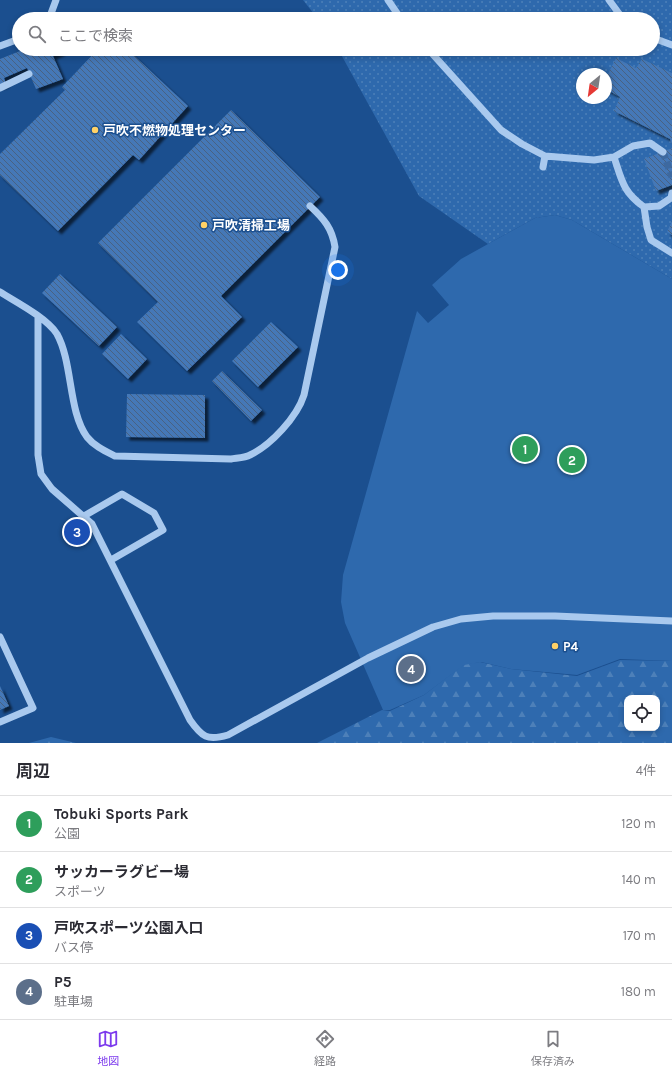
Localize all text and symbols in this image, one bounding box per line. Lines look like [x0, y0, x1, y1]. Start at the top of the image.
search box [12, 12, 660, 56]
icon: search [26, 23, 48, 45]
text: ここで検索 [58, 27, 133, 45]
north arrow [576, 68, 612, 104]
place label: 戸吹不燃物処理センター [103, 123, 246, 138]
marker: 戸吹不燃物処理センター [90, 125, 100, 135]
place label: 戸吹清掃工場 [212, 218, 290, 233]
marker: 戸吹清掃工場 [199, 220, 209, 230]
your location [328, 260, 348, 280]
pin: 1 [512, 434, 538, 464]
pin: 2 [559, 445, 585, 475]
pin: 3 [64, 517, 90, 547]
place label: P4 [563, 639, 579, 654]
marker: P4 [550, 641, 560, 651]
pin: 4 [398, 654, 424, 684]
map controls [624, 695, 660, 731]
button: locate [624, 695, 660, 731]
text: 周辺 [16, 761, 50, 781]
text: 4件 [636, 763, 656, 778]
text: Tobuki Sports Park [54, 805, 188, 823]
text: 1 [27, 816, 31, 831]
text: 120 m [621, 816, 656, 831]
text: 公園 [54, 826, 80, 841]
text: サッカーラグビー場 [54, 863, 189, 881]
text: 2 [25, 872, 33, 887]
text: 140 m [621, 872, 656, 887]
text: スポーツ [54, 884, 106, 899]
text: 戸吹スポーツ公園入口 [54, 919, 204, 937]
text: 3 [25, 928, 33, 943]
text: 170 m [623, 928, 656, 943]
text: バス停 [54, 940, 93, 955]
text: P5 [54, 973, 71, 991]
text: 4 [25, 984, 33, 999]
text: 180 m [621, 984, 656, 999]
text: 駐車場 [54, 994, 93, 1009]
tab: 地図 [97, 1028, 119, 1068]
tab: 経路 [314, 1028, 336, 1068]
tab: 保存済み [531, 1028, 575, 1068]

